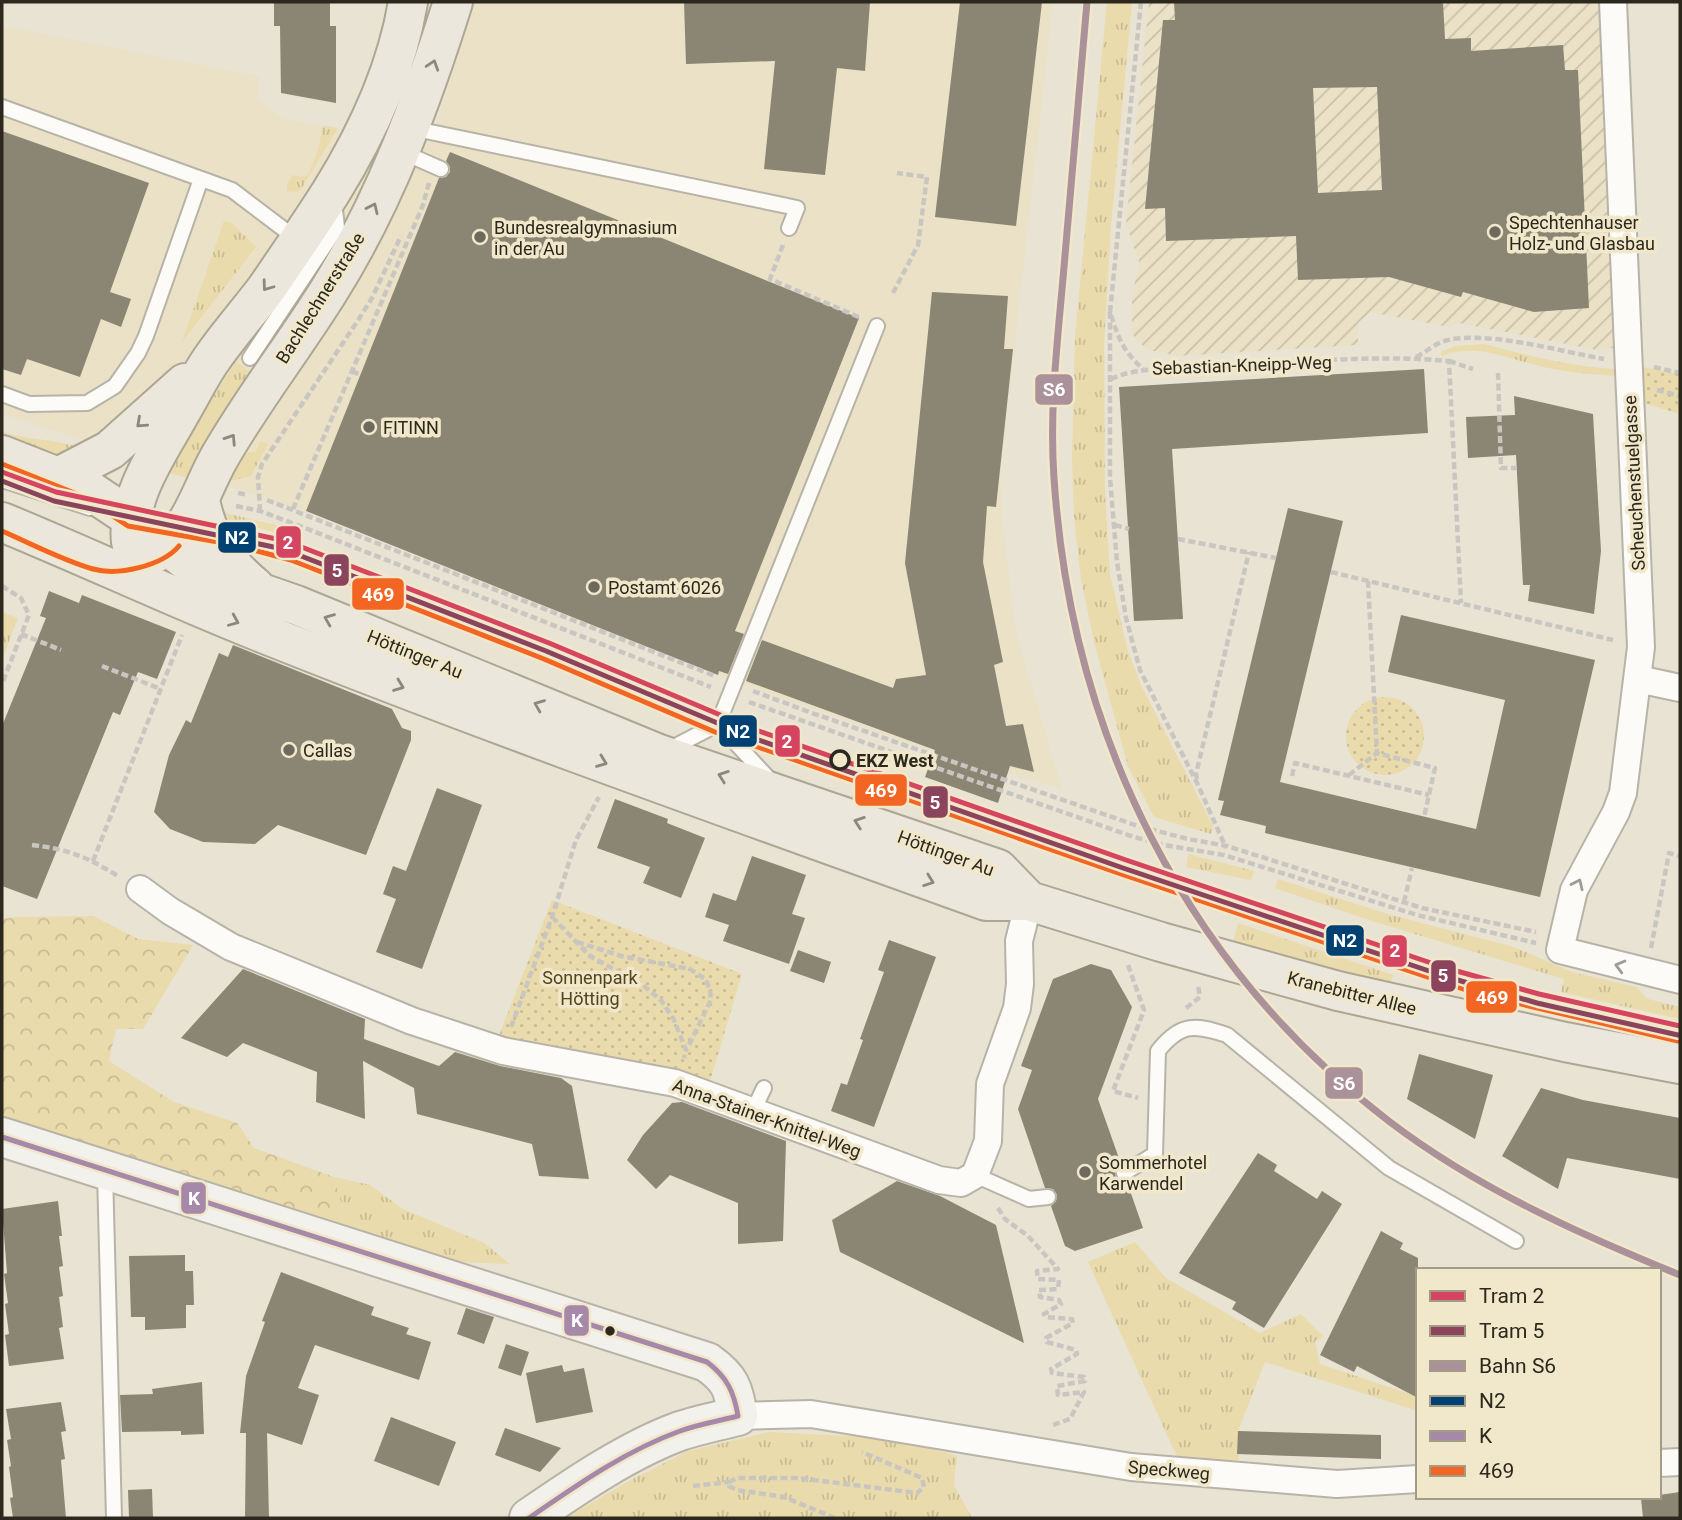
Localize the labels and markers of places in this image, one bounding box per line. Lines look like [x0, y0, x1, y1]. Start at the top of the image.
place label: Spechtenhauser Holz- und Glasbau [1509, 212, 1655, 254]
place label: Bundesrealgymnasium in der Au [494, 217, 677, 259]
marker: Spechtenhauser Holz- und Glasbau [1487, 224, 1503, 240]
marker: Bundesrealgymnasium in der Au [472, 229, 488, 245]
place label: FITINN [383, 417, 439, 438]
marker: FITINN [361, 419, 377, 435]
place label: Postamt 6026 [608, 577, 721, 598]
marker: Postamt 6026 [586, 579, 602, 595]
place label: Callas [303, 740, 352, 761]
marker: Callas [281, 742, 297, 758]
marker: EKZ West [830, 750, 850, 770]
place label: EKZ West [856, 750, 934, 771]
place label: Sommerhotel Karwendel [1099, 1152, 1207, 1194]
marker: Sommerhotel Karwendel [1077, 1164, 1093, 1180]
unlabelled marker [603, 1324, 617, 1338]

